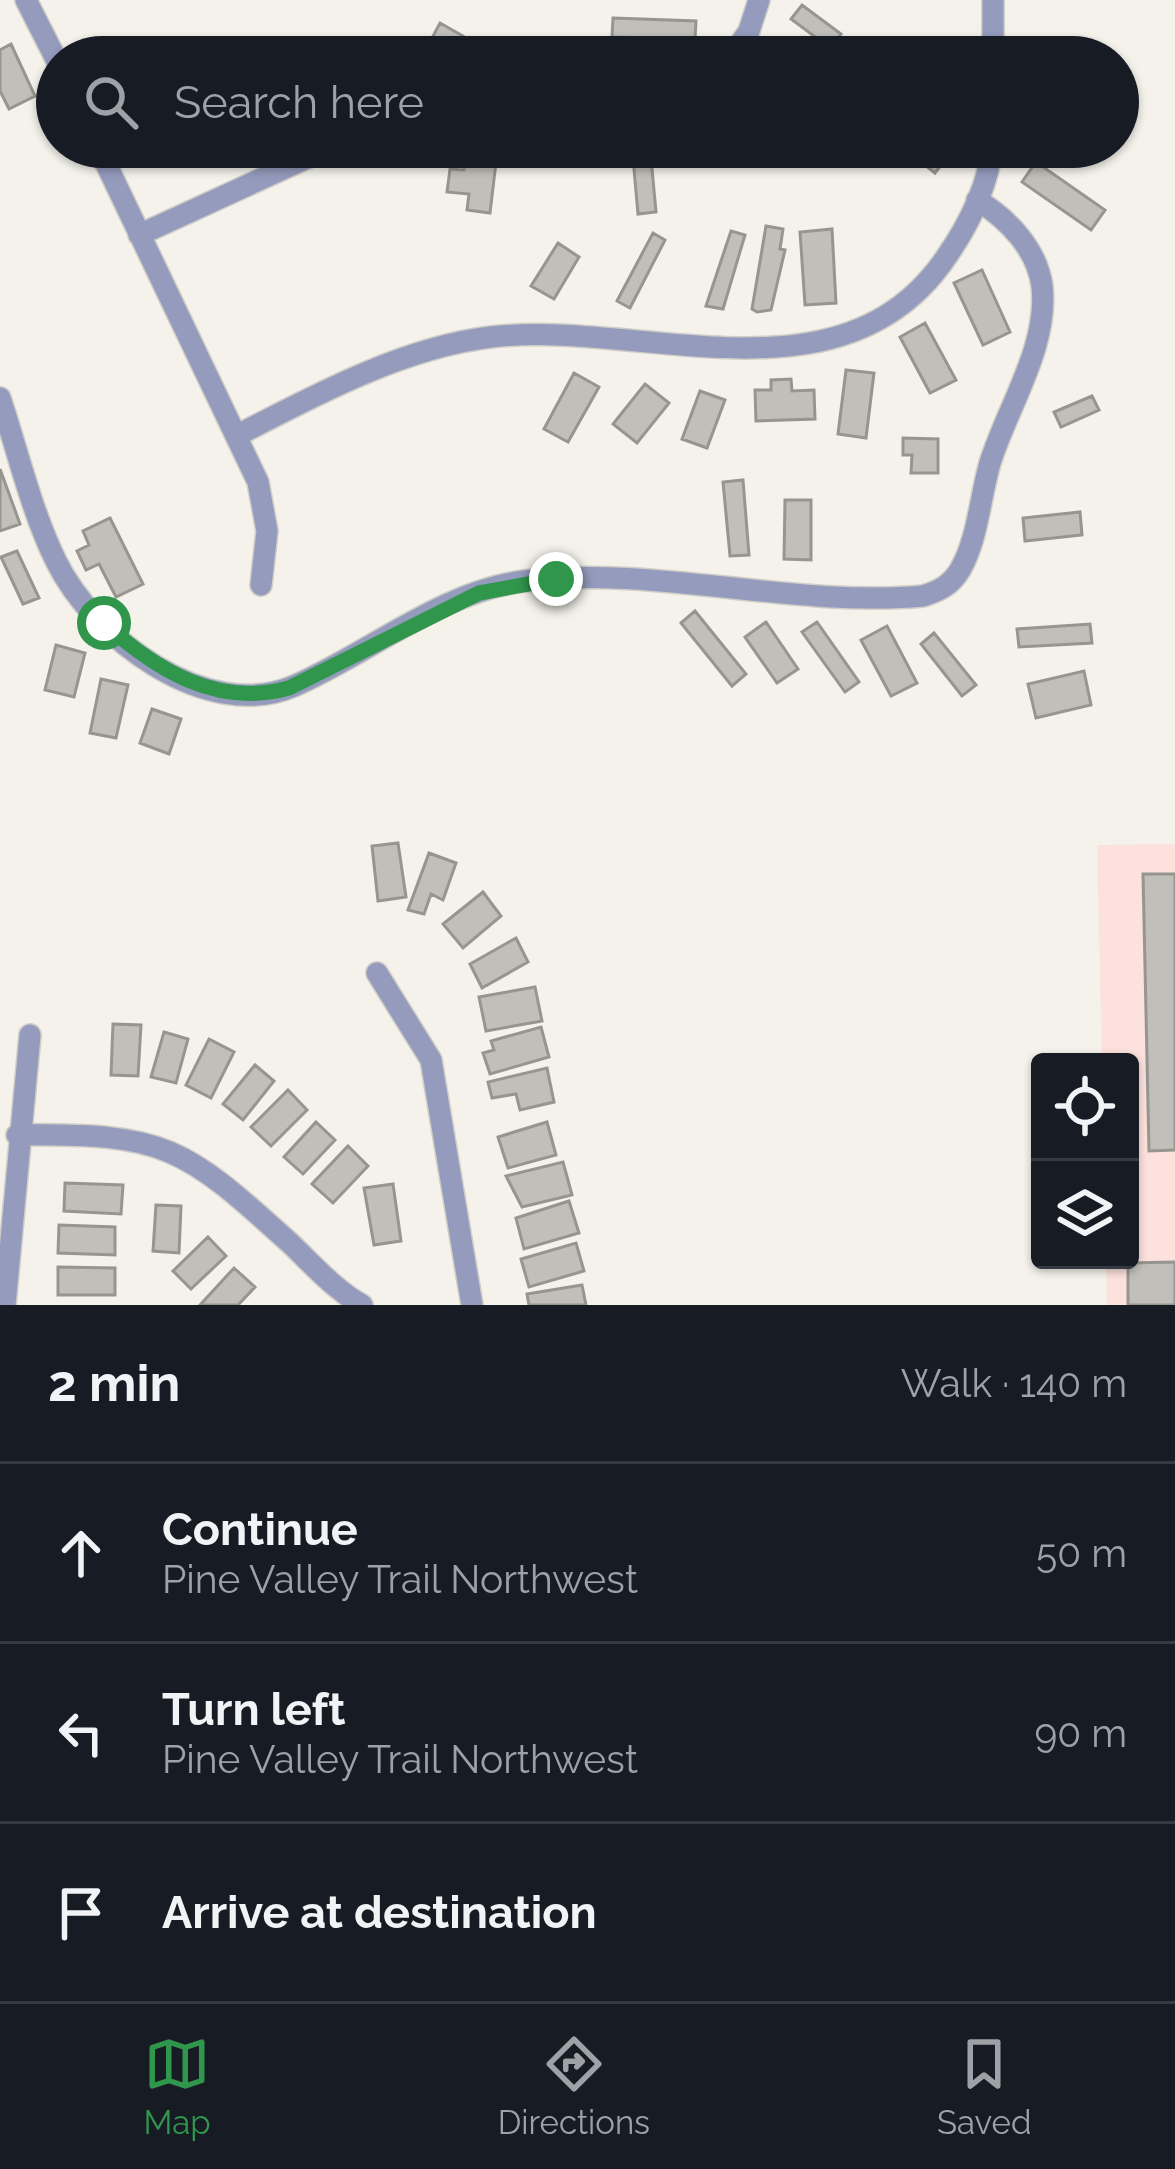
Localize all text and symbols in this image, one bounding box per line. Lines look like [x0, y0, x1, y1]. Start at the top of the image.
search box [36, 36, 1139, 168]
icon: search [78, 69, 144, 135]
text: Search here [174, 76, 424, 129]
route end [529, 552, 583, 606]
route start [77, 596, 131, 650]
map controls [1031, 1053, 1139, 1269]
button: locate [1031, 1053, 1139, 1161]
button: layers [1031, 1161, 1139, 1269]
text: 2 min [48, 1353, 180, 1413]
text: Walk · 140 m [901, 1360, 1127, 1406]
text: Continue [162, 1503, 358, 1556]
icon: ahead [48, 1520, 114, 1586]
text: 50 m [1036, 1530, 1127, 1576]
text: Pine Valley Trail Northwest [162, 1556, 638, 1602]
text: Turn left [162, 1683, 345, 1736]
icon: left [48, 1700, 114, 1766]
text: 90 m [1034, 1710, 1127, 1756]
text: Pine Valley Trail Northwest [162, 1736, 638, 1782]
icon: arrive [48, 1880, 114, 1946]
text: Arrive at destination [162, 1886, 597, 1939]
tab: Map [144, 2031, 211, 2142]
tab: Directions [498, 2031, 650, 2142]
tab: Saved [937, 2031, 1031, 2142]

